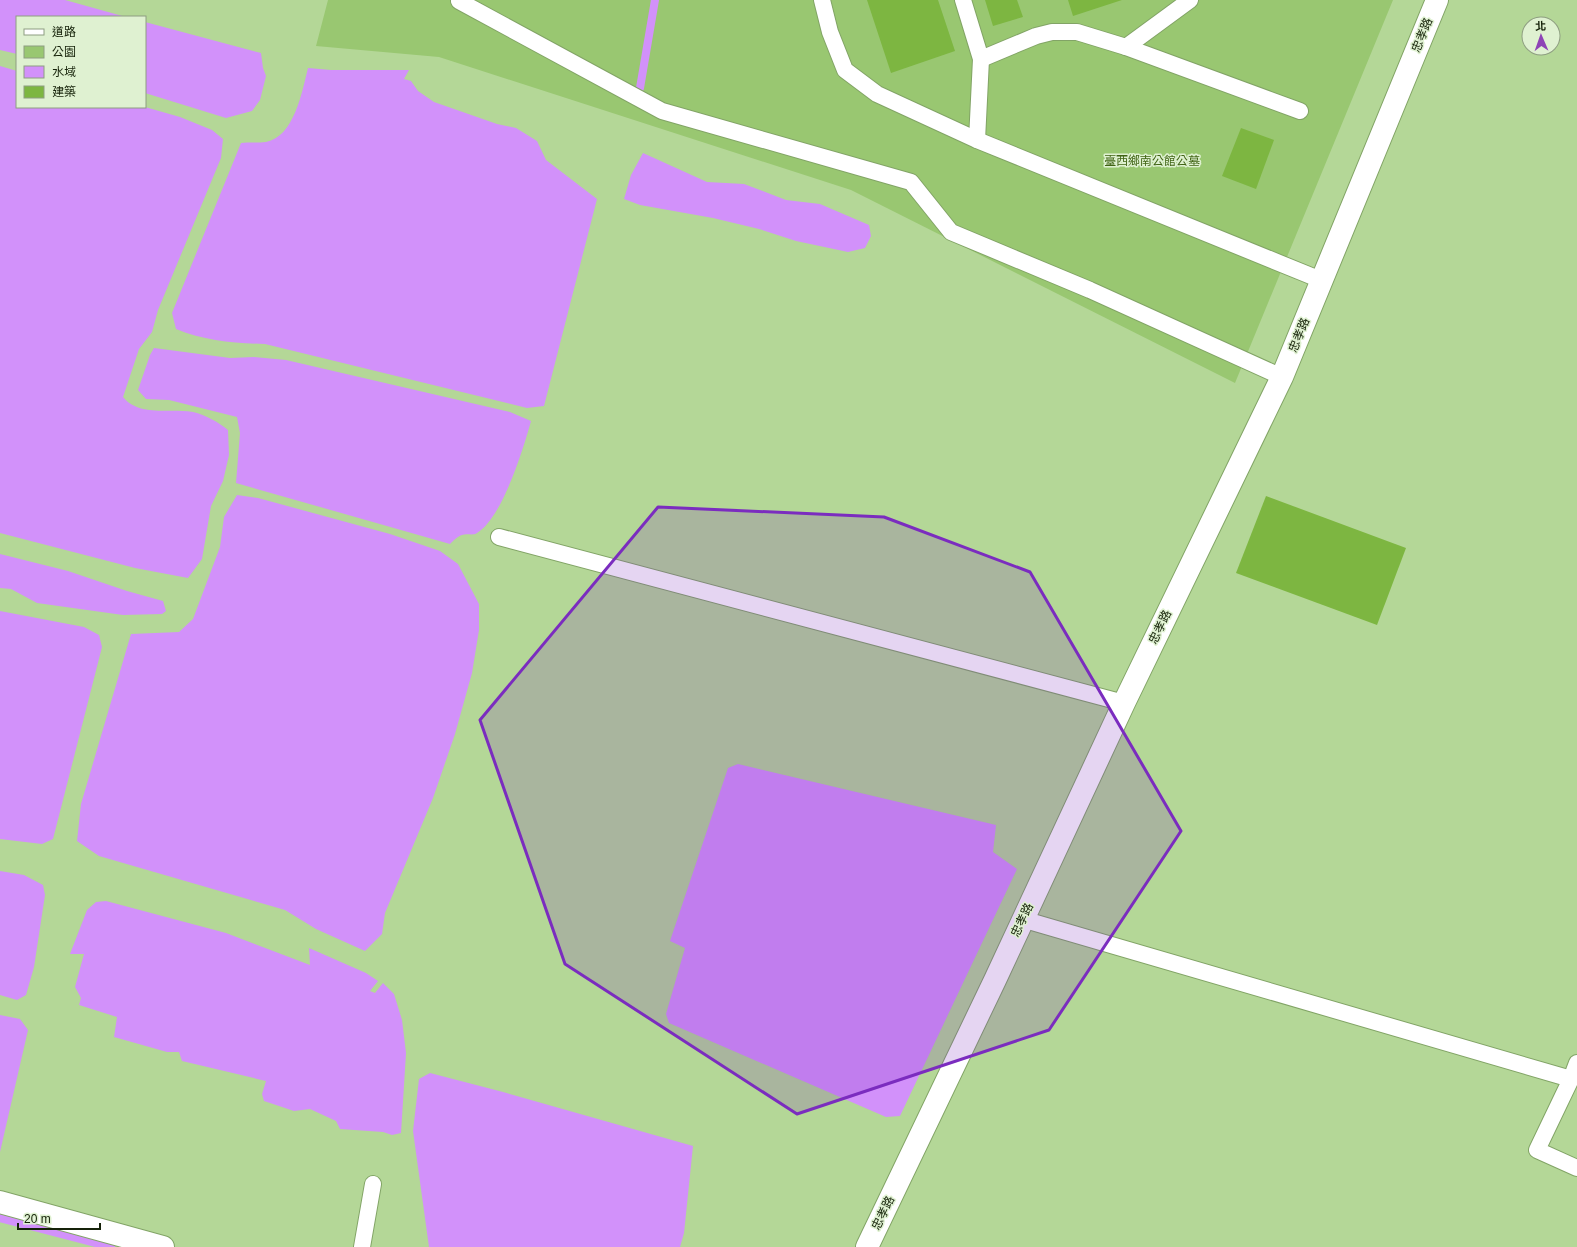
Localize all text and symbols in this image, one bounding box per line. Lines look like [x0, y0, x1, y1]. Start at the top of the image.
legend [16, 16, 146, 108]
street label: 忠孝路 [1409, 16, 1435, 54]
north arrow [1521, 16, 1561, 56]
text: 北 [1535, 20, 1546, 32]
text: 道路 [52, 25, 76, 39]
text: 公園 [52, 45, 76, 59]
text: 水域 [52, 65, 76, 79]
text: 建築 [52, 85, 76, 99]
park label: 臺西鄉南公館公墓 [1104, 154, 1200, 168]
street label: 忠孝路 [1286, 316, 1312, 354]
street label: 忠孝路 [1146, 608, 1174, 646]
street label: 忠孝路 [1008, 901, 1036, 939]
street label: 忠孝路 [869, 1194, 897, 1232]
scale bar [18, 1205, 100, 1231]
text: 20 m [24, 1212, 51, 1226]

